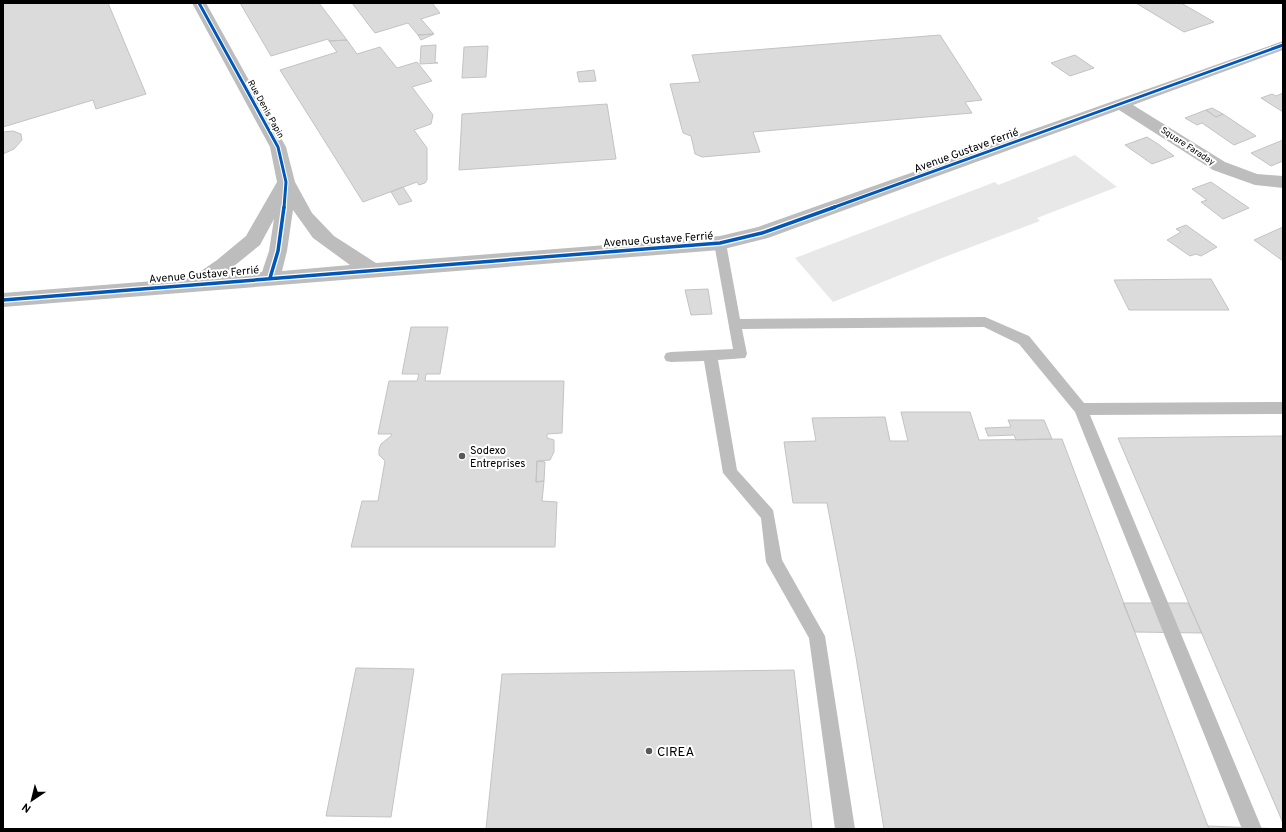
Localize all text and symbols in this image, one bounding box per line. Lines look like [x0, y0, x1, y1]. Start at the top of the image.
street label: Rue Denis Papin [245, 78, 286, 140]
street label: Avenue Gustave Ferrié [912, 125, 1021, 176]
street label: Square Faraday [1159, 125, 1217, 168]
street label: Avenue Gustave Ferrié [602, 229, 714, 251]
street label: Avenue Gustave Ferrié [148, 263, 260, 287]
place label: Sodexo Entreprises [470, 444, 526, 471]
marker: Sodexo Entreprises [457, 451, 467, 461]
place label: CIREA [657, 745, 694, 761]
marker: CIREA [644, 746, 654, 756]
north arrow [12, 780, 52, 820]
text: N [20, 799, 34, 815]

